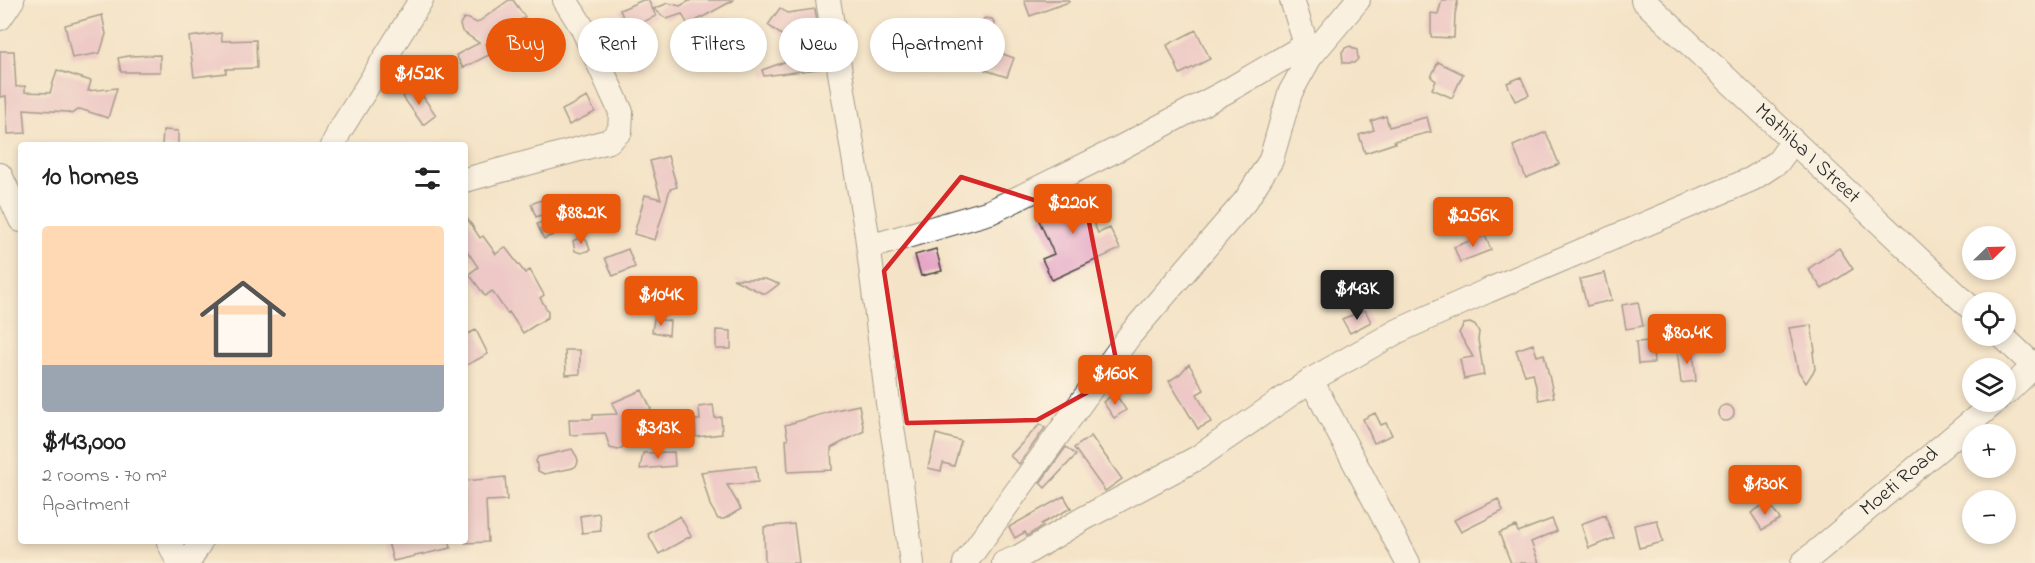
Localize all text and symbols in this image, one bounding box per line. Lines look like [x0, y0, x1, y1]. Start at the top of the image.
chip: Buy [486, 18, 566, 72]
chip: Rent [578, 18, 658, 72]
chip: Filters [670, 18, 767, 72]
chip: New [779, 18, 858, 72]
chip: Apartment [870, 18, 1005, 72]
pin: $152K [377, 55, 461, 106]
text: $152K [394, 60, 444, 89]
street label: Mathiba I Street [1747, 97, 1867, 211]
text: 10 homes [42, 159, 139, 197]
icon: filters [411, 162, 444, 195]
pin: $220K [1031, 184, 1115, 235]
text: $220K [1048, 189, 1098, 218]
pin: $88.2K [532, 194, 630, 245]
pin: $256K [1431, 197, 1515, 248]
text: $88.2K [556, 199, 606, 228]
text: $256K [1447, 202, 1499, 231]
north arrow [1962, 226, 2016, 280]
map controls [1962, 226, 2016, 544]
icon: home [189, 265, 297, 373]
pin: $143K [1315, 270, 1399, 321]
text: $143K [1335, 275, 1379, 304]
pin: $104K [619, 276, 703, 327]
text: $104K [638, 281, 684, 310]
button: locate [1962, 292, 2016, 346]
pin: $80.4K [1638, 314, 1736, 365]
text: $80.4K [1662, 319, 1712, 348]
pin: $160K [1073, 355, 1157, 406]
button: layers [1962, 358, 2016, 412]
text: $160K [1092, 360, 1138, 389]
pin: $313K [616, 409, 700, 460]
text: $313K [636, 414, 680, 443]
text: $143,000 [42, 424, 126, 462]
button: + [1962, 424, 2016, 478]
street label: Moeti Road [1854, 440, 1946, 524]
text: 2 rooms · 70 m² [42, 462, 167, 491]
pin: $130K [1723, 465, 1807, 516]
text: $130K [1742, 470, 1788, 499]
button: − [1962, 490, 2016, 544]
text: Apartment [42, 491, 130, 520]

